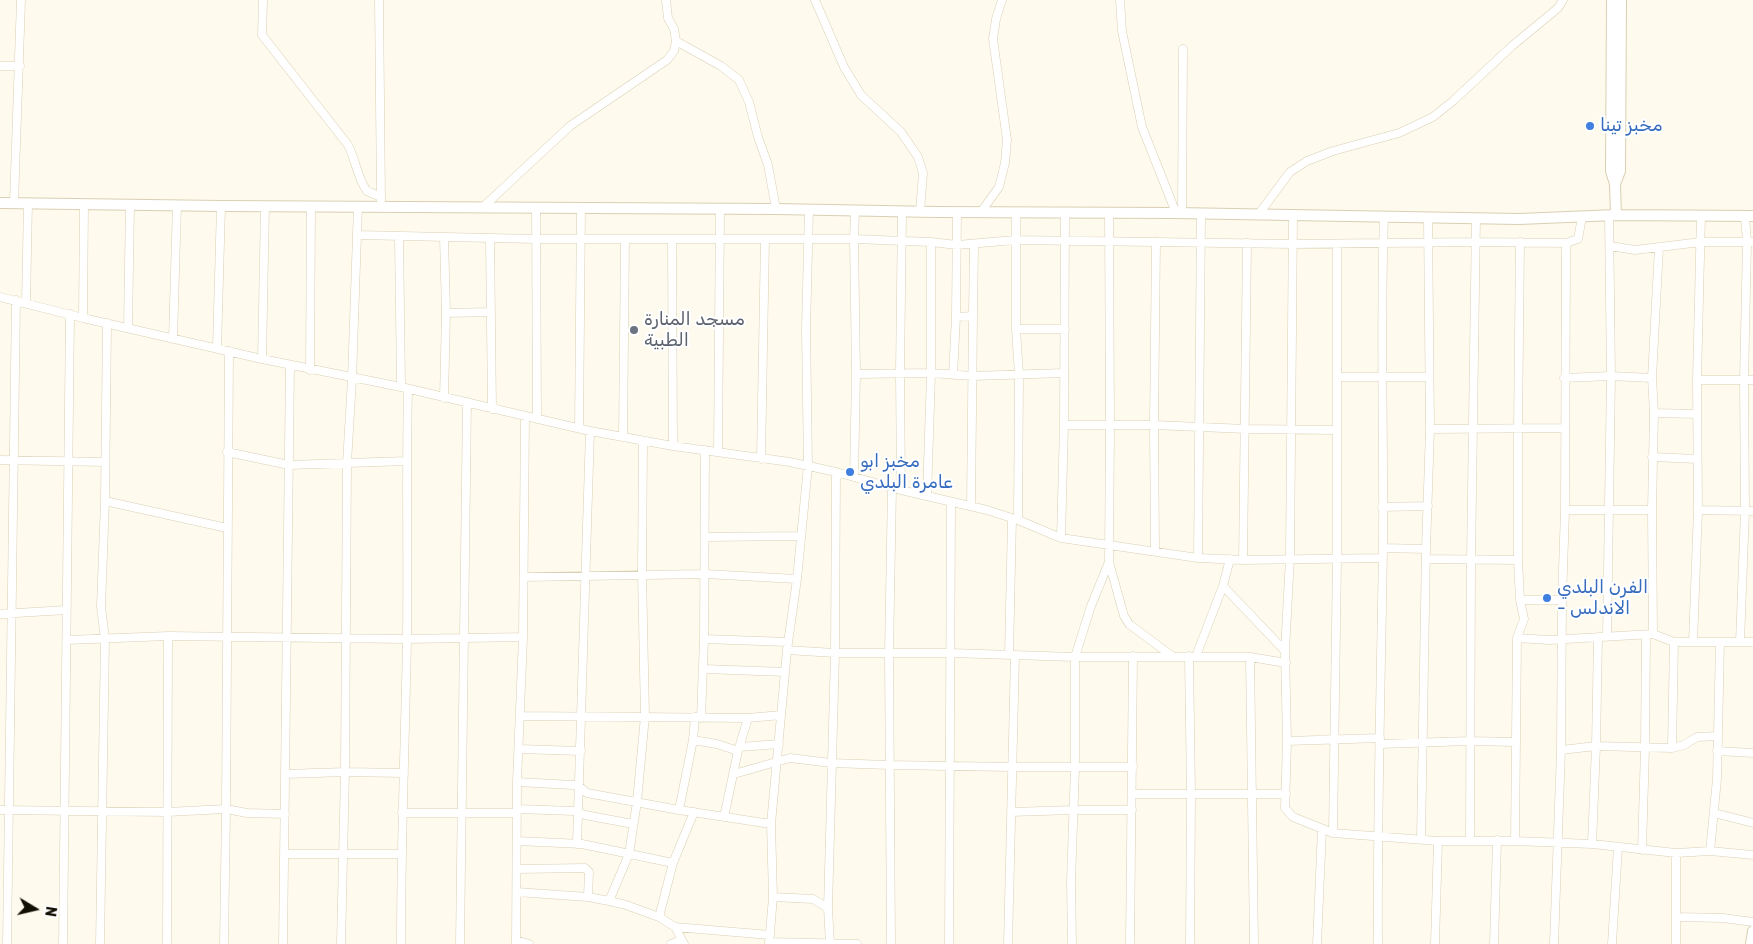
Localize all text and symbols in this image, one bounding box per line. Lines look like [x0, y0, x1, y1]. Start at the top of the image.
place label: مخبز تينا [1600, 115, 1662, 137]
marker: مخبز تينا [1584, 120, 1596, 132]
place label: مسجد المنارة الطبية [644, 309, 745, 352]
marker: مسجد المنارة الطبية [628, 324, 640, 336]
place label: مخبز ابو عامرة البلدي [860, 451, 953, 494]
marker: مخبز ابو عامرة البلدي [844, 466, 856, 478]
place label: الفرن البلدي - الاندلس [1557, 577, 1648, 620]
marker: الفرن البلدي - الاندلس [1541, 592, 1553, 604]
north arrow [10, 884, 60, 934]
text: N [41, 905, 59, 918]

